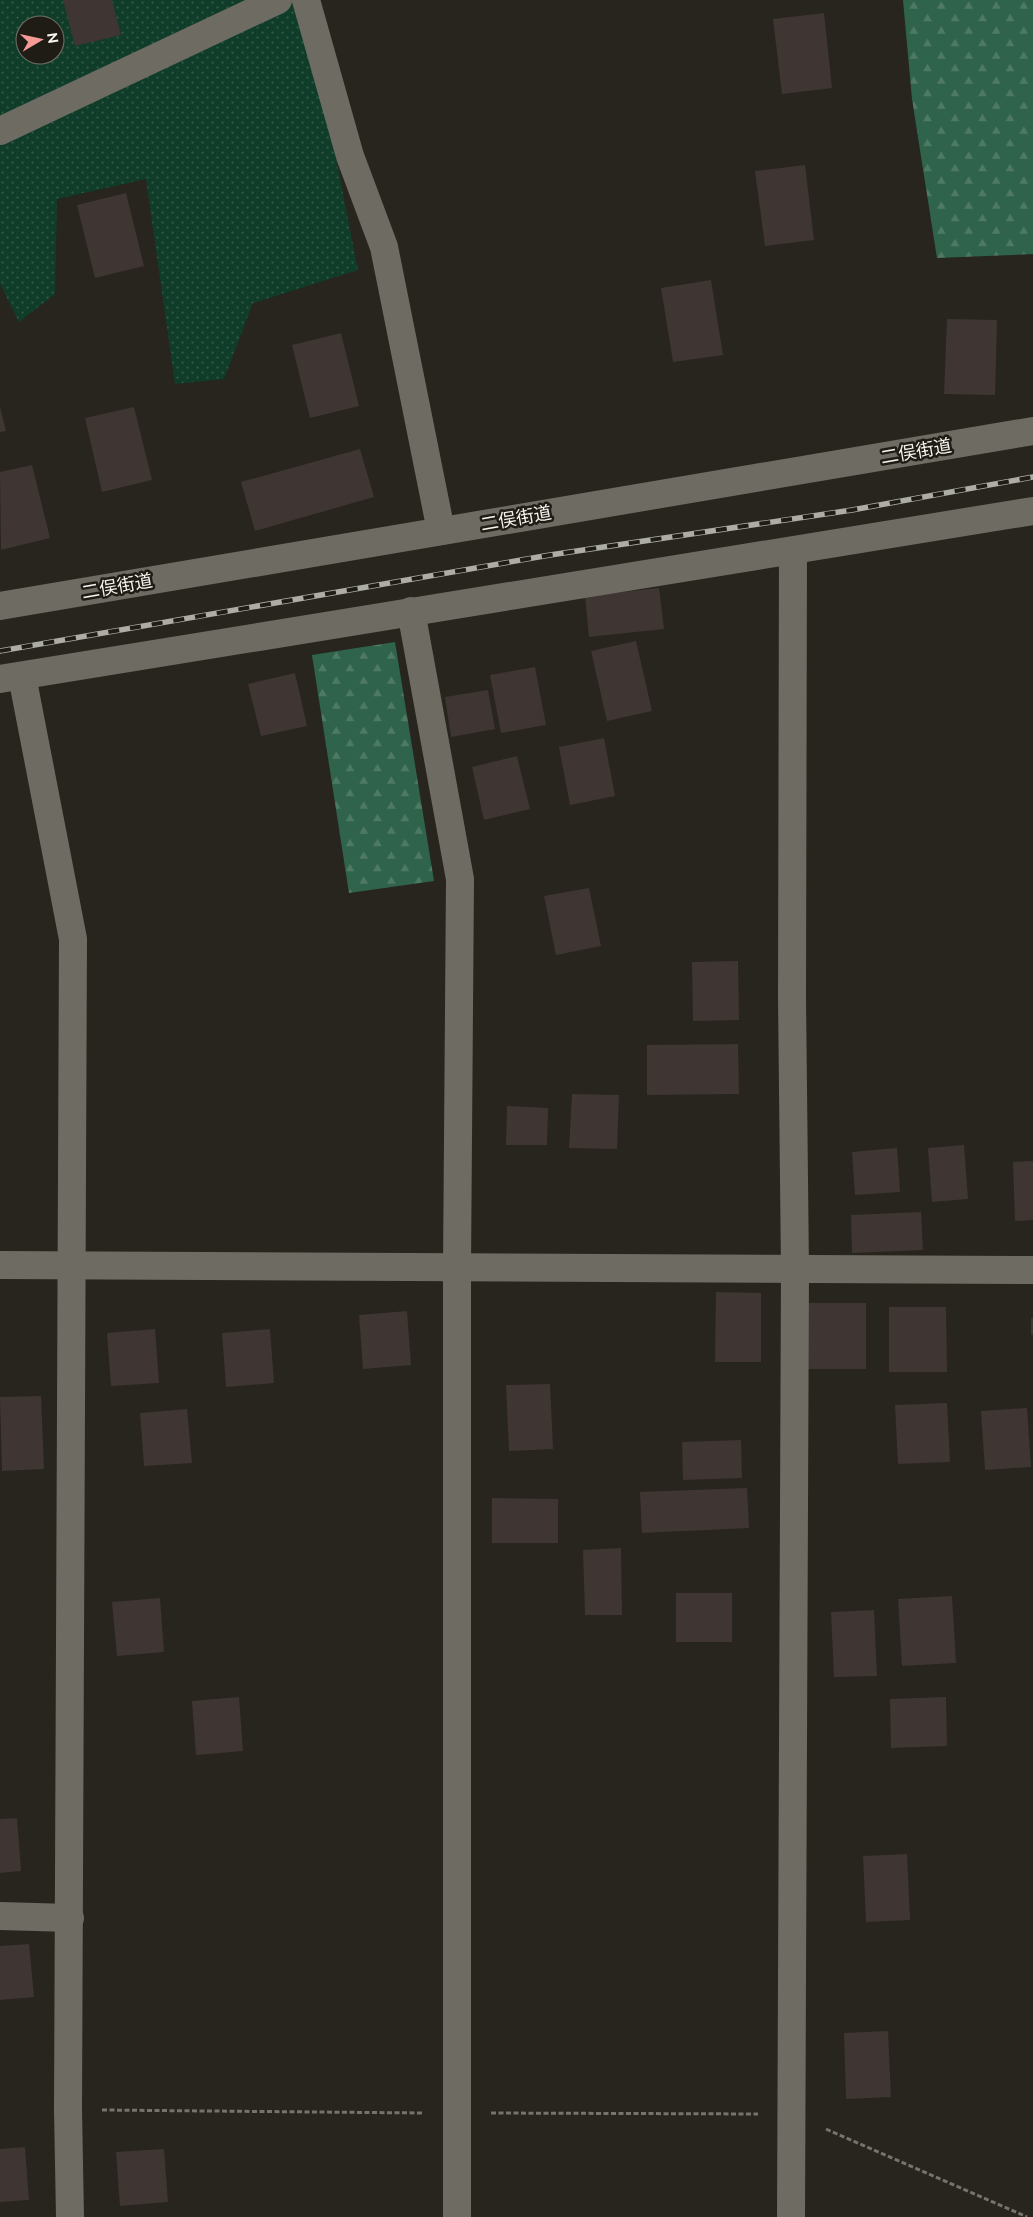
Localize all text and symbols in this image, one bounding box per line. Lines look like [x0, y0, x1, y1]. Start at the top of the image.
north arrow [15, 15, 65, 65]
text: N [44, 31, 62, 44]
street label: 二俣街道 [879, 434, 953, 468]
street label: 二俣街道 [479, 501, 553, 535]
street label: 二俣街道 [80, 569, 154, 603]

